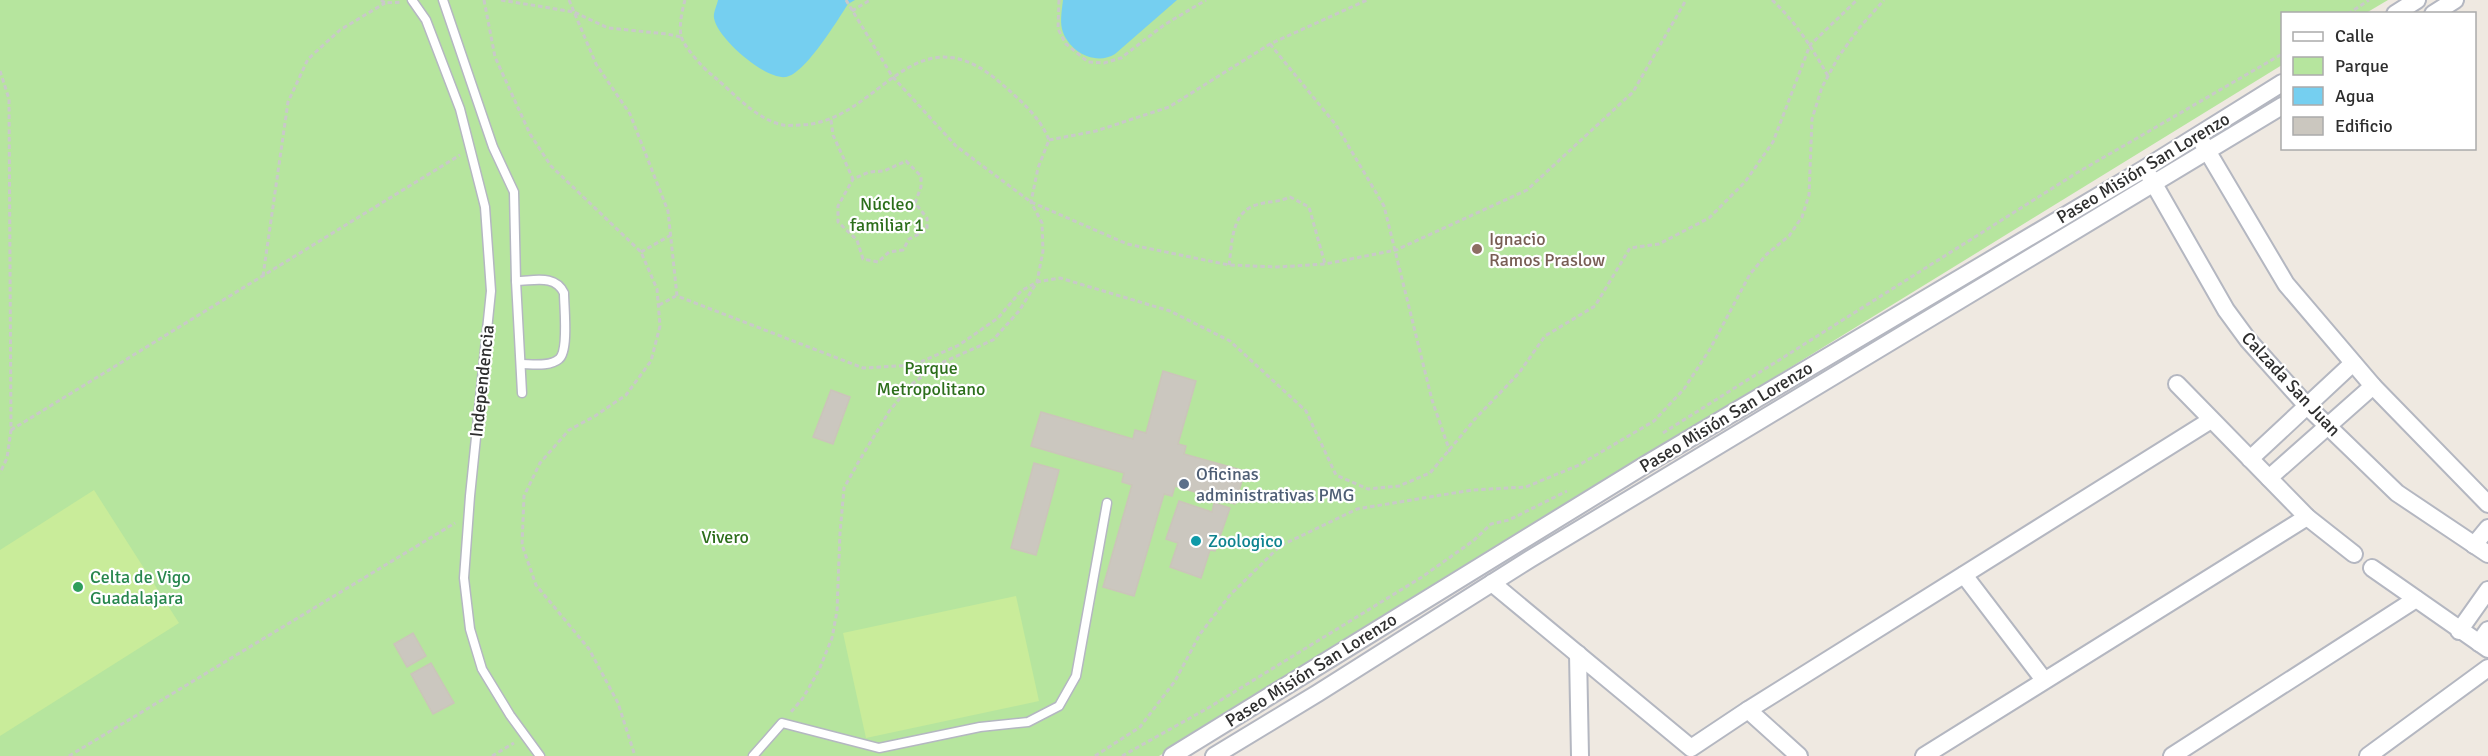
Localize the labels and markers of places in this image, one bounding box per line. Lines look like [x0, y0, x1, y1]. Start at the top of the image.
place label: Ignacio Ramos Praslow [1489, 228, 1605, 271]
marker: Ignacio Ramos Praslow [1470, 242, 1484, 256]
place label: Oficinas administrativas PMG [1196, 463, 1354, 506]
marker: Oficinas administrativas PMG [1177, 477, 1191, 491]
place label: Zoologico [1208, 530, 1283, 552]
marker: Zoologico [1189, 534, 1203, 548]
place label: Celta de Vigo Guadalajara [90, 566, 191, 609]
marker: Celta de Vigo Guadalajara [71, 580, 85, 594]

